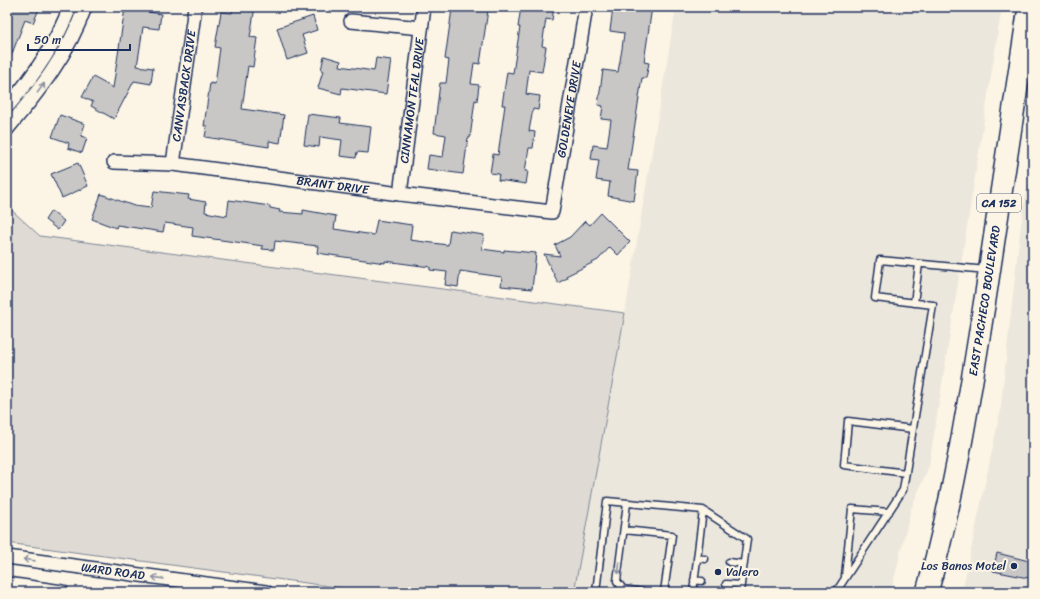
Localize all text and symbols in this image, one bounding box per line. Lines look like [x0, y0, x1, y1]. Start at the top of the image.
scale bar [28, 26, 130, 52]
street label: CANVASBACK DRIVE [165, 27, 203, 143]
text: 50 m [34, 29, 61, 51]
street label: CINNAMON TEAL DRIVE [393, 35, 431, 165]
street label: GOLDENEYE DRIVE [550, 58, 588, 159]
one-way arrow [36, 83, 45, 94]
street label: BRANT DRIVE [295, 169, 371, 201]
road number: CA 152 [977, 194, 1021, 212]
street label: EAST PACHECO BOULEVARD [962, 223, 1007, 378]
place label: Los Banos Motel [921, 555, 1007, 577]
one-way arrow [23, 556, 36, 564]
street label: WARD ROAD [80, 556, 147, 587]
one-way arrow [615, 561, 623, 574]
place label: Valero [726, 561, 759, 583]
marker: Los Banos Motel [1009, 561, 1019, 571]
marker: Valero [713, 567, 723, 577]
one-way arrow [152, 574, 165, 581]

